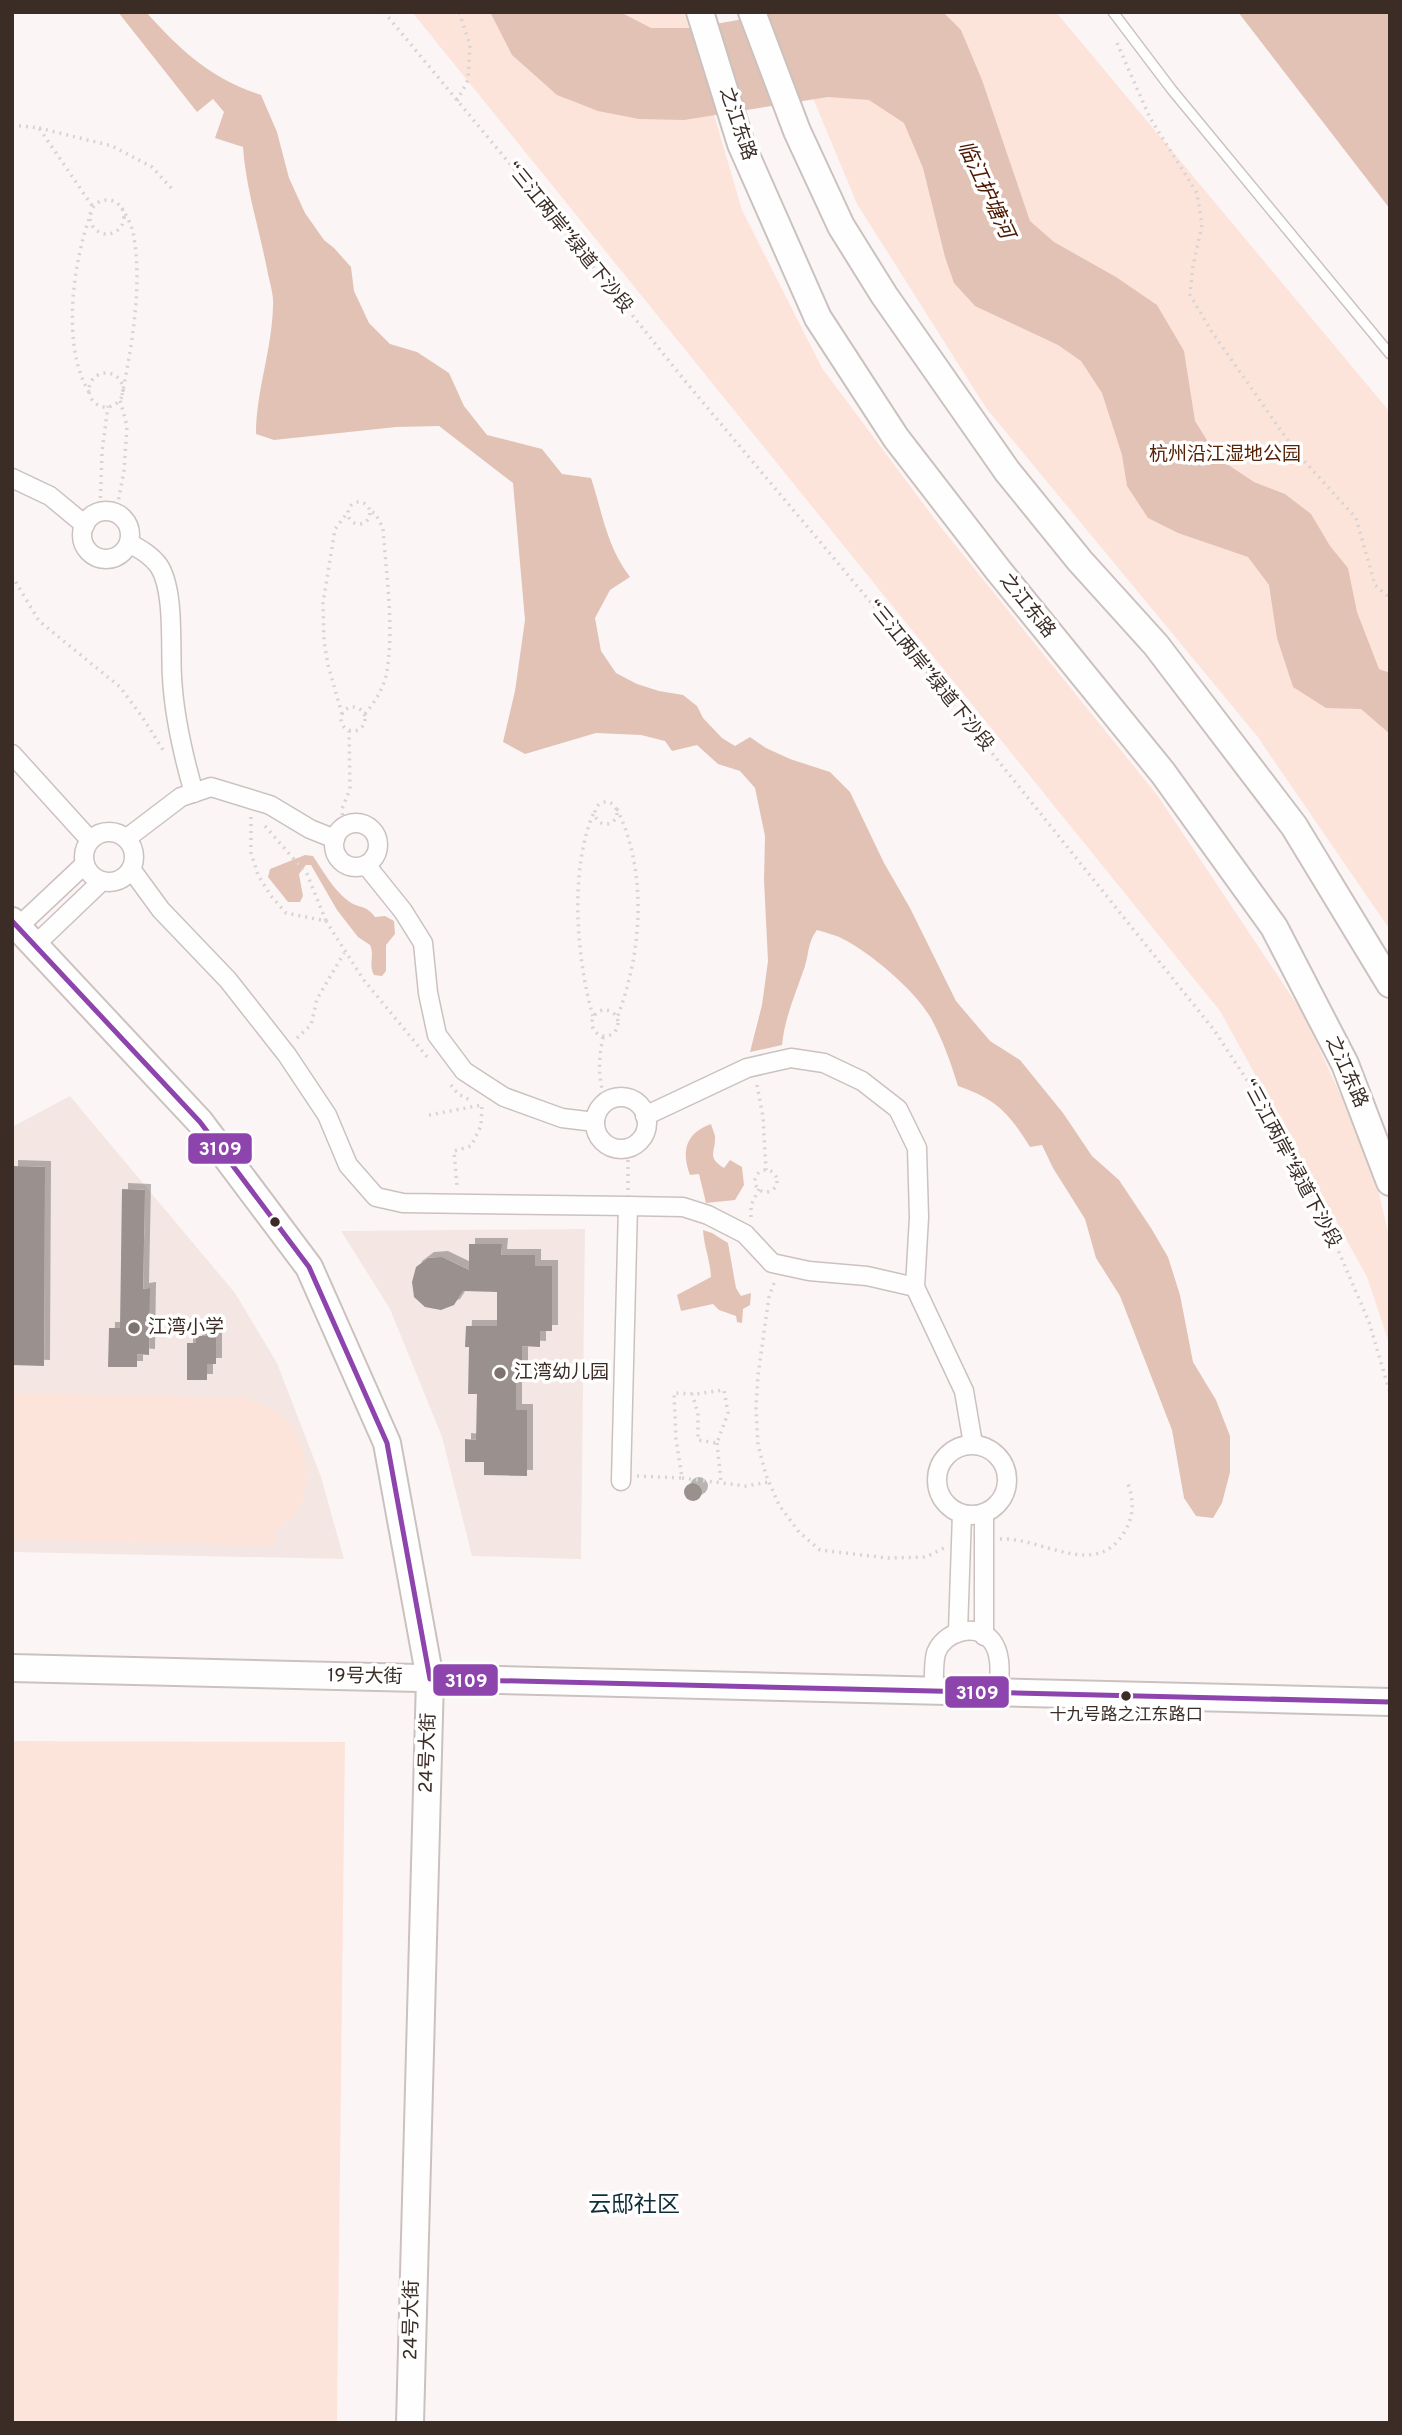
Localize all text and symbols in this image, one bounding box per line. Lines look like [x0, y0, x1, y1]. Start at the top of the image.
street label: 之江东路 [713, 84, 761, 164]
water label: 临江护塘河 [951, 137, 1021, 247]
street label: “三江两岸”绿道下沙段 [501, 158, 637, 318]
park label: 杭州沿江湿地公园 [1149, 443, 1301, 467]
street label: 之江东路 [994, 569, 1060, 643]
street label: “三江两岸”绿道下沙段 [862, 596, 998, 756]
street label: 之江东路 [1320, 1032, 1372, 1112]
street label: “三江两岸”绿道下沙段 [1236, 1076, 1346, 1252]
line badge: 3109 [187, 1132, 253, 1165]
text: 3109 [198, 1138, 242, 1162]
unlabelled marker [268, 1215, 282, 1229]
place label: 江湾小学 [148, 1316, 224, 1340]
marker: 江湾小学 [126, 1320, 142, 1336]
place label: 江湾幼儿园 [514, 1361, 609, 1385]
marker: 江湾幼儿园 [492, 1365, 508, 1381]
line badge: 3109 [432, 1663, 499, 1697]
street label: 19号大街 [327, 1664, 403, 1690]
text: 3109 [444, 1670, 488, 1694]
line badge: 3109 [944, 1675, 1010, 1709]
text: 3109 [955, 1682, 999, 1706]
marker: 十九号路之江东路口 [1119, 1689, 1133, 1703]
place label: 十九号路之江东路口 [1050, 1705, 1203, 1727]
street label: 24号大街 [415, 1712, 441, 1794]
district label: 云邸社区 [588, 2192, 680, 2221]
street label: 24号大街 [399, 2280, 425, 2360]

